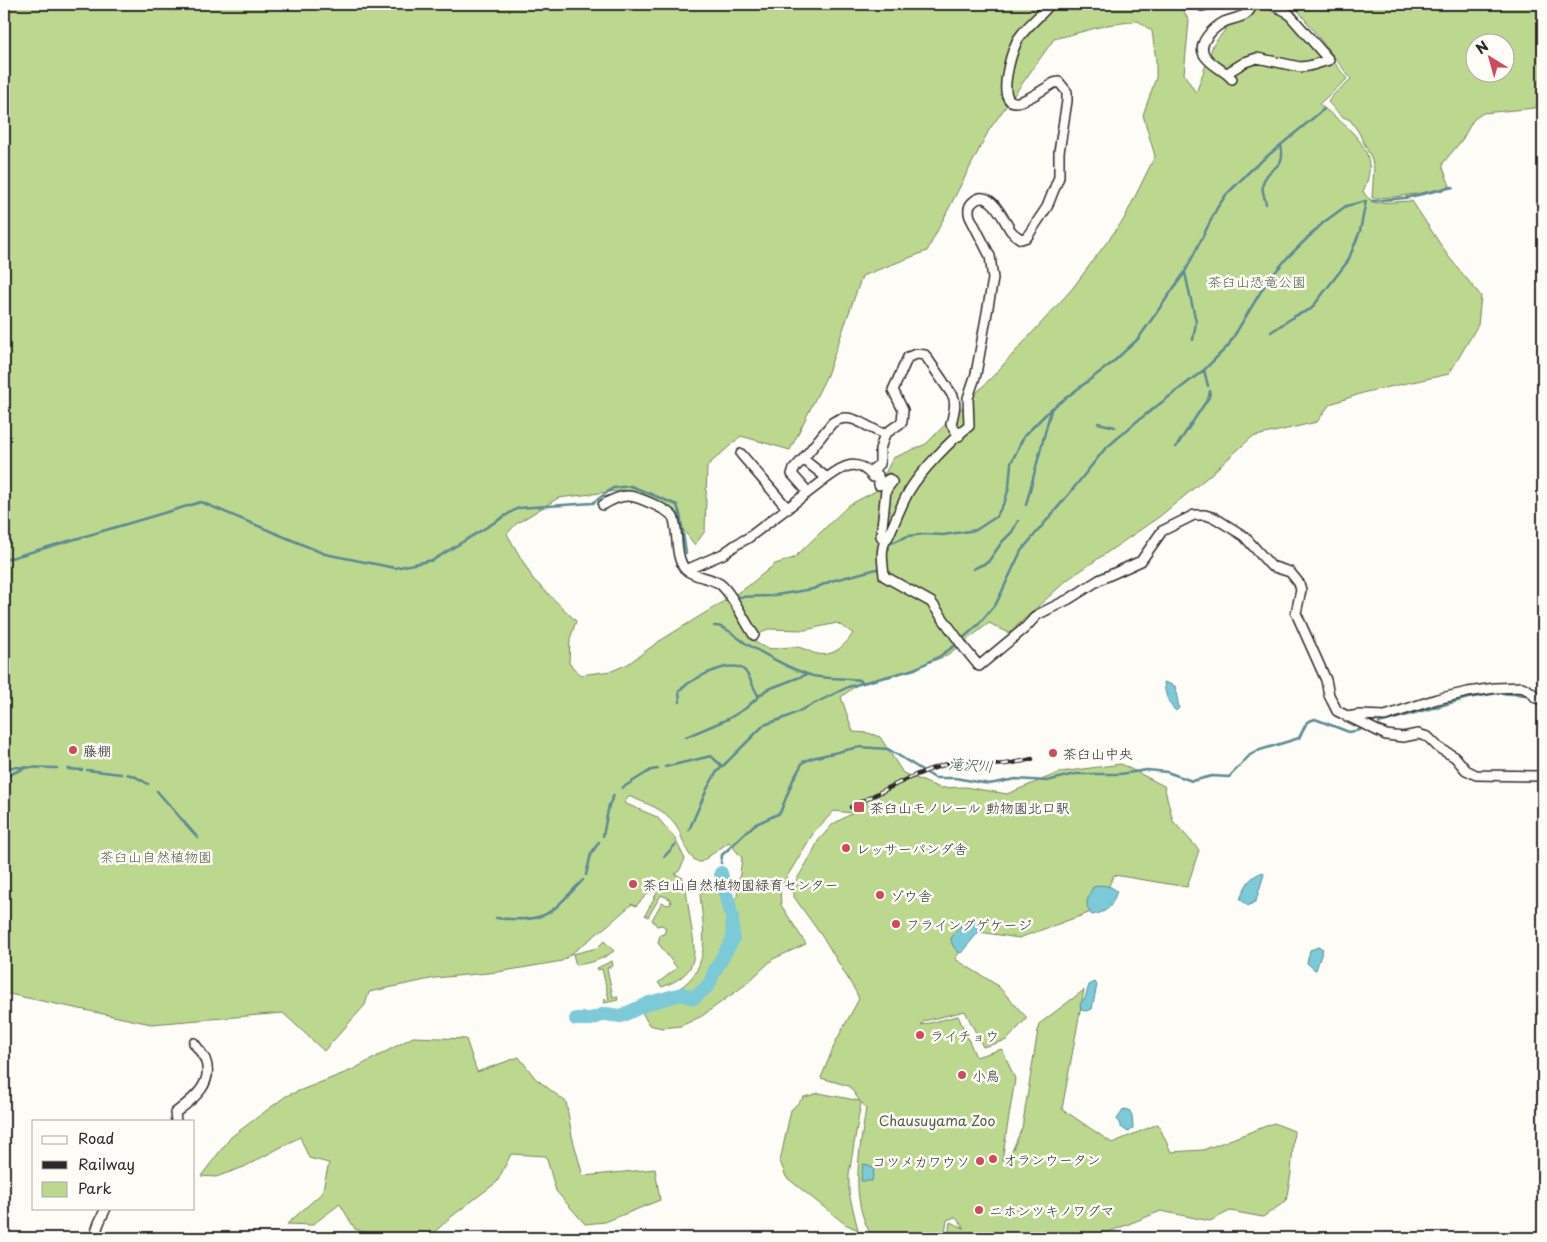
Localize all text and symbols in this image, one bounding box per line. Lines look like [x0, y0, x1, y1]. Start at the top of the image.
north arrow [1464, 32, 1514, 82]
text: N [1471, 35, 1493, 59]
park label: 茶臼山恐竜公園 [1208, 271, 1306, 292]
place label: 藤棚 [83, 740, 111, 761]
place label: 茶臼山中央 [1063, 743, 1133, 764]
marker: 藤棚 [67, 744, 79, 756]
marker: 茶臼山中央 [1047, 747, 1059, 759]
water label: 滝沢川 [948, 751, 994, 777]
place label: 茶臼山モノレール 動物園北口駅 [870, 797, 1070, 818]
marker: 茶臼山モノレール 動物園北口駅 [852, 800, 866, 814]
place label: レッサーパンダ舎 [856, 838, 967, 859]
marker: レッサーパンダ舎 [840, 842, 852, 854]
park label: 茶臼山自然植物園 [100, 846, 212, 867]
place label: 茶臼山自然植物園緑育センター [643, 874, 838, 895]
marker: 茶臼山自然植物園緑育センター [627, 878, 639, 890]
place label: ゾウ舎 [890, 885, 932, 906]
marker: ゾウ舎 [874, 889, 886, 901]
place label: フライングゲケージ [906, 914, 1032, 935]
marker: フライングゲケージ [890, 918, 902, 930]
place label: ライチョウ [930, 1025, 999, 1046]
marker: ライチョウ [914, 1029, 926, 1041]
place label: 小鳥 [972, 1065, 1000, 1086]
marker: 小鳥 [956, 1069, 968, 1081]
park label: Chausuyama Zoo [879, 1110, 995, 1131]
legend [32, 1120, 195, 1210]
text: Road [78, 1126, 114, 1149]
place label: オランウータン [1003, 1149, 1101, 1170]
place label: コツメカワウソ [872, 1151, 970, 1172]
text: Railway [78, 1152, 135, 1175]
marker: オランウータン [987, 1153, 999, 1165]
marker: コツメカワウソ [974, 1155, 986, 1167]
text: Park [78, 1176, 112, 1199]
place label: ニホンツキノワグマ [989, 1200, 1114, 1221]
marker: ニホンツキノワグマ [973, 1204, 985, 1216]

